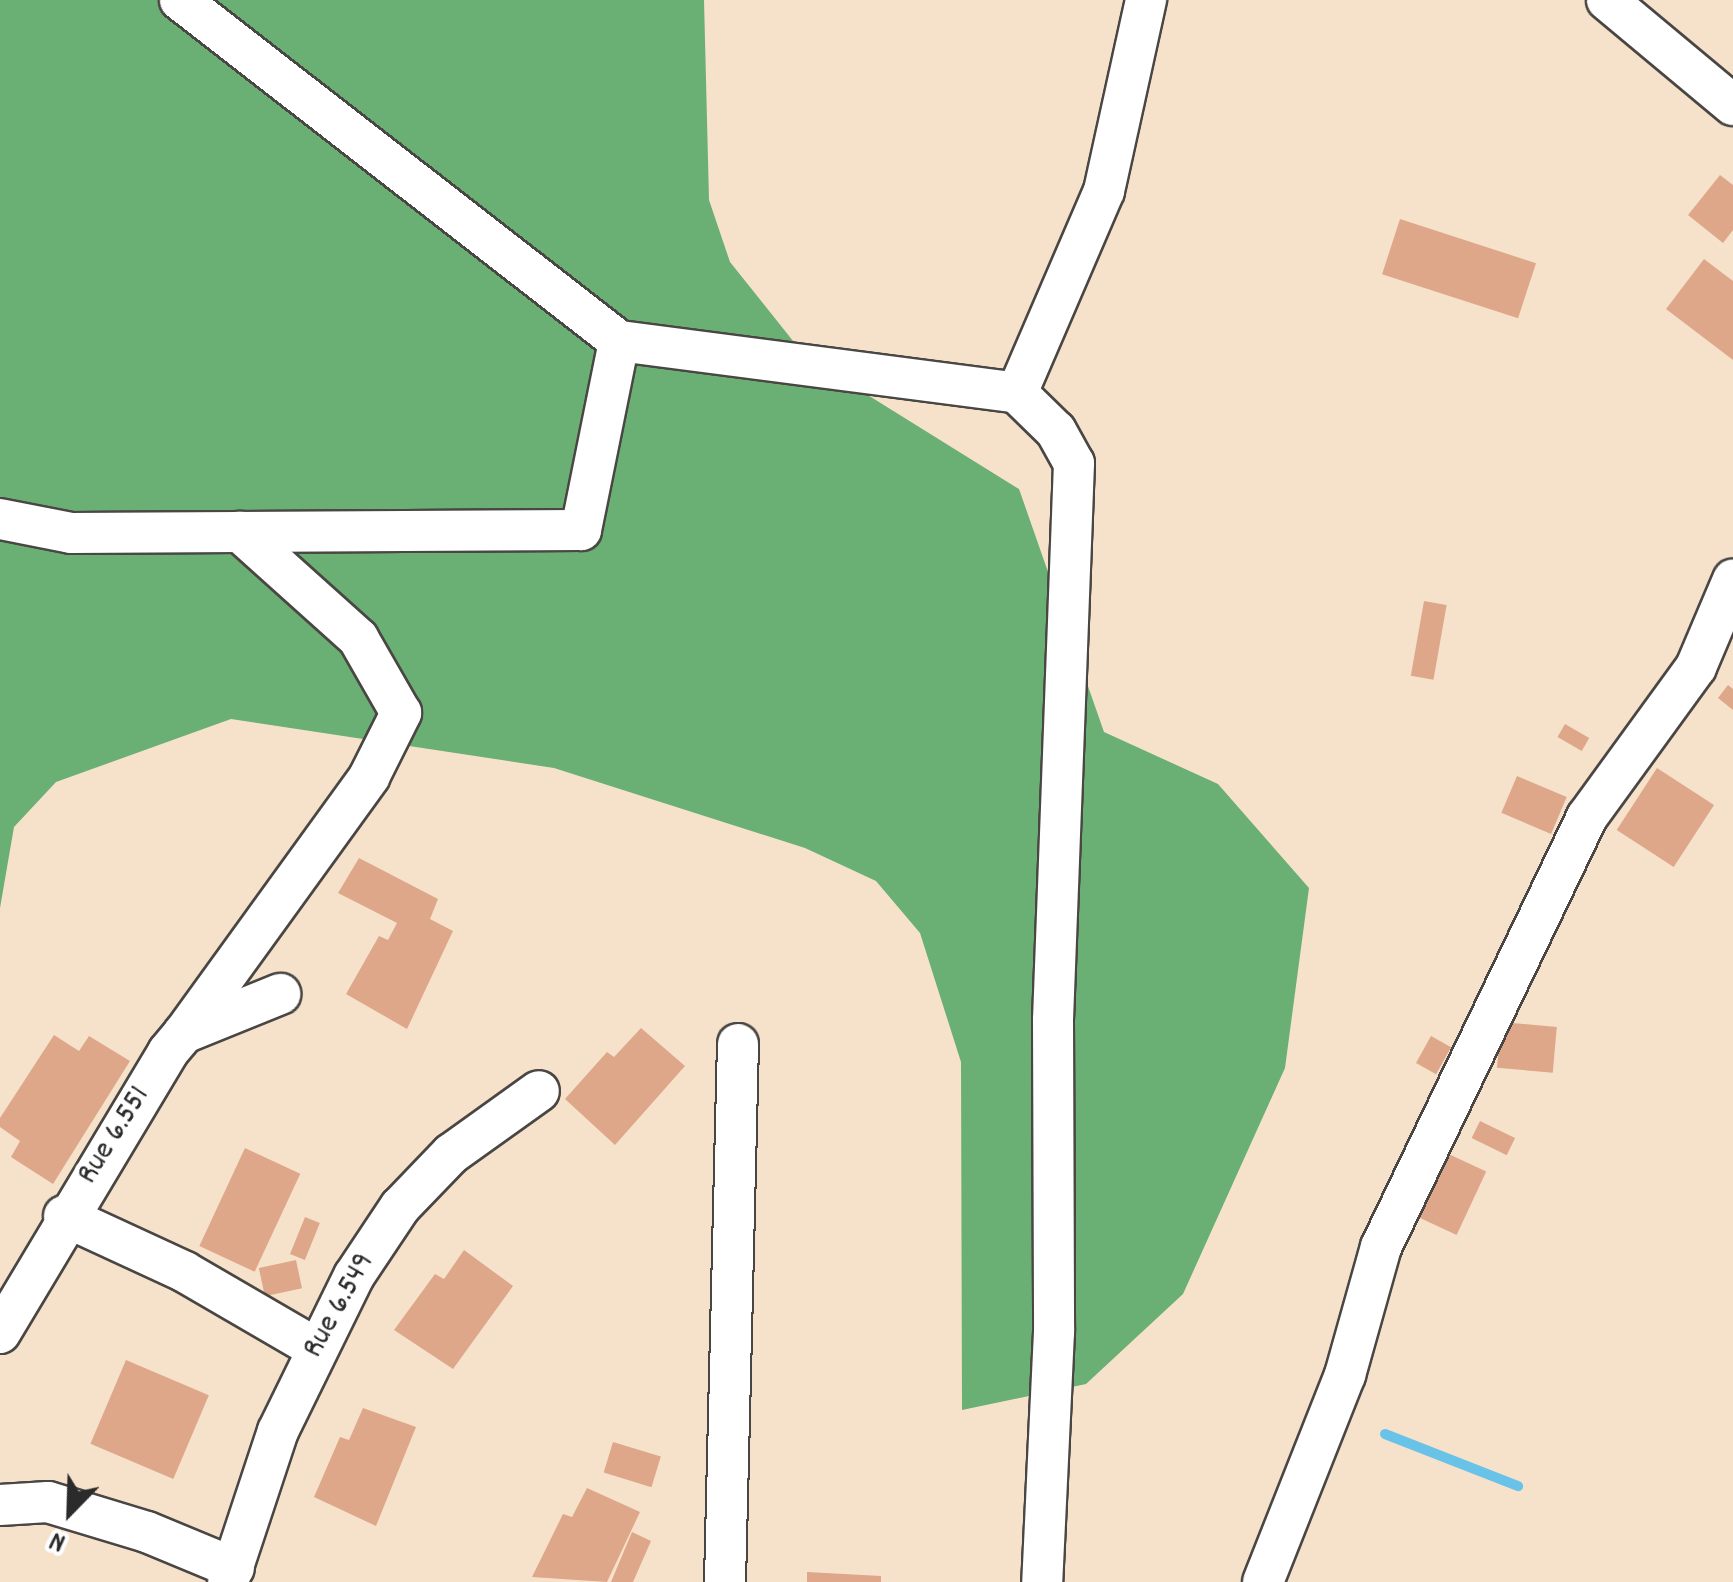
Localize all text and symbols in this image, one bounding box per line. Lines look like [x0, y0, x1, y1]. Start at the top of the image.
street label: Rue 6.551 [70, 1080, 160, 1192]
street label: Rue 6.549 [295, 1247, 385, 1365]
north arrow [20, 1462, 120, 1562]
text: N [44, 1519, 72, 1561]

